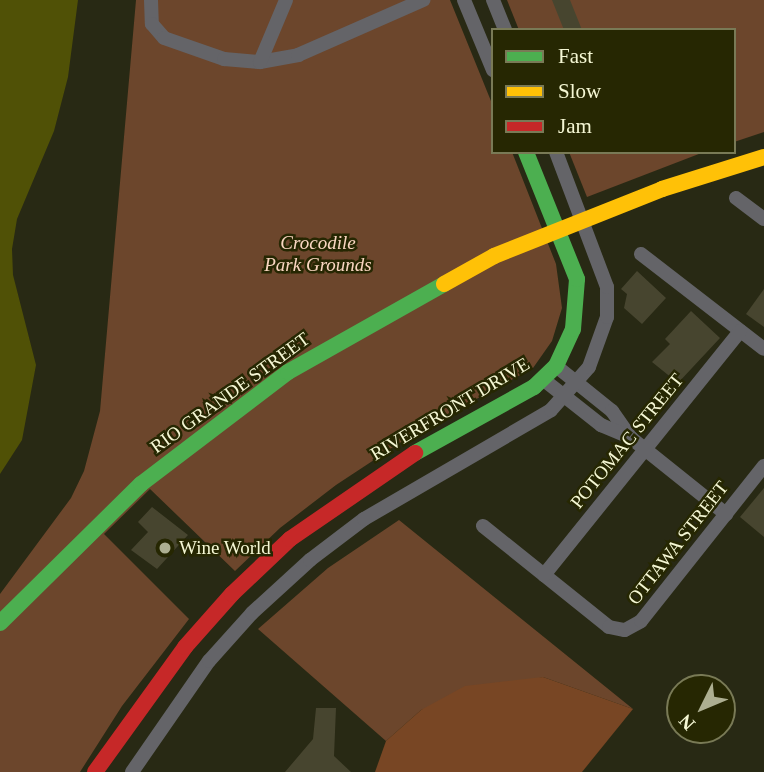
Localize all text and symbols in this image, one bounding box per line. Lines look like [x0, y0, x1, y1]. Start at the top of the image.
legend [491, 28, 736, 154]
text: Fast [558, 44, 593, 68]
text: Slow [558, 79, 601, 103]
text: Jam [558, 114, 592, 138]
park label: Crocodile Park Grounds [264, 232, 372, 276]
street label: RIO GRANDE STREET [146, 328, 314, 458]
street label: RIVERFRONT DRIVE [366, 352, 534, 466]
street label: POTOMAC STREET [566, 369, 688, 513]
street label: OTTAWA STREET [622, 476, 734, 610]
place label: Wine World [179, 537, 271, 559]
marker: Wine World [157, 540, 173, 556]
north arrow [666, 674, 736, 744]
text: N [674, 710, 699, 734]

